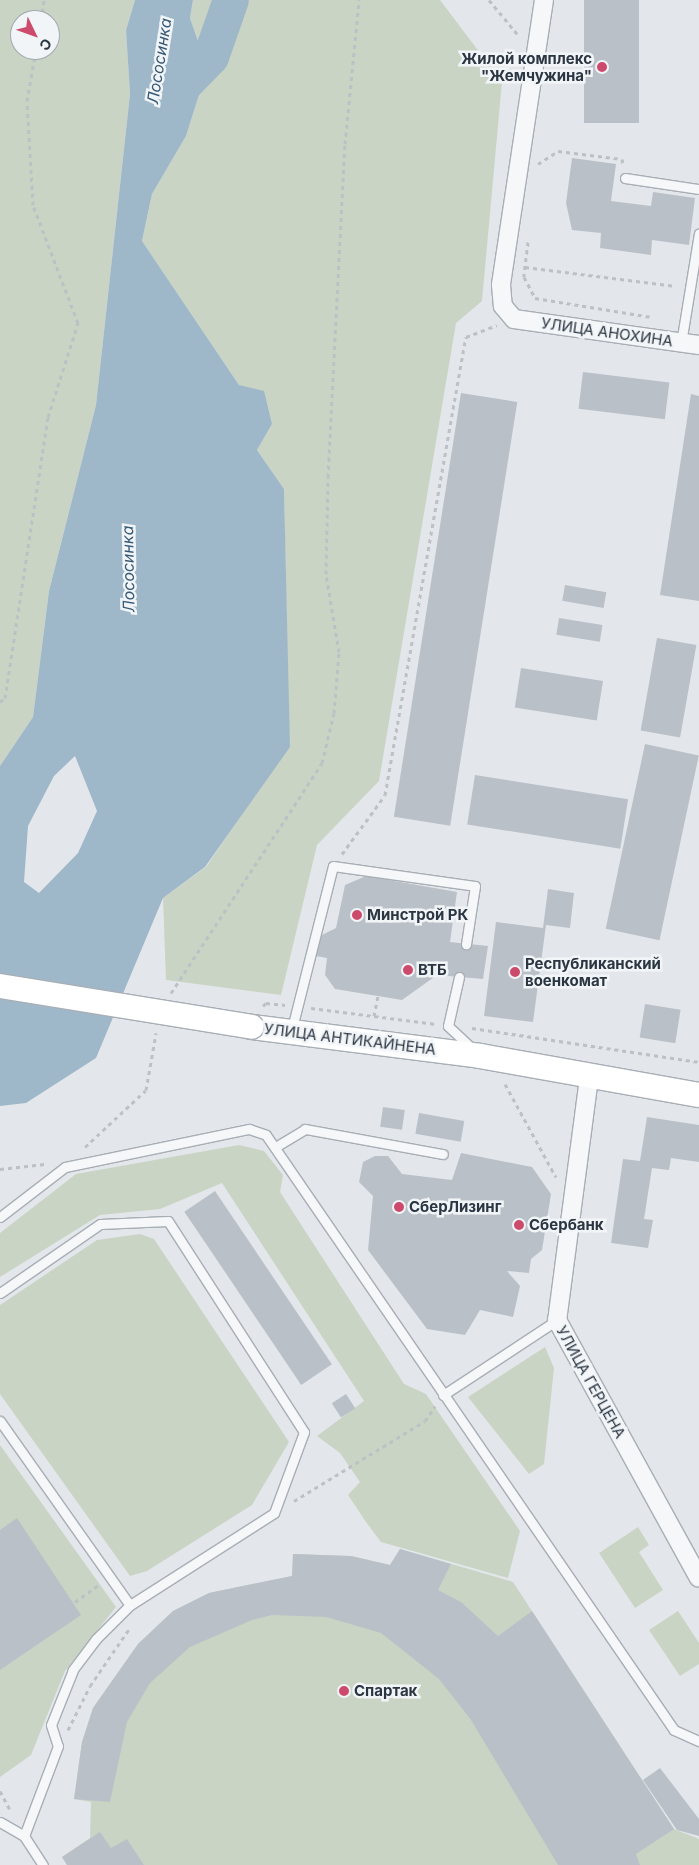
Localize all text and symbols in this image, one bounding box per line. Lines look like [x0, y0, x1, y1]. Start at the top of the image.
north arrow [10, 10, 60, 60]
water label: Лососинка [143, 17, 175, 105]
text: С [36, 35, 56, 54]
place label: Жилой комплекс "Жемчужина" [461, 49, 592, 84]
marker: Жилой комплекс "Жемчужина" [596, 61, 608, 73]
street label: УЛИЦА АНОХИНА [540, 314, 674, 350]
water label: Лососинка [118, 525, 138, 613]
place label: Минстрой РК [367, 906, 468, 924]
marker: Минстрой РК [351, 909, 363, 921]
place label: Республиканский военкомат [525, 954, 661, 989]
place label: ВТБ [418, 961, 447, 979]
marker: ВТБ [402, 964, 414, 976]
marker: Республиканский военкомат [509, 966, 521, 978]
street label: УЛИЦА АНТИКАЙНЕНА [263, 1020, 437, 1058]
place label: СберЛизинг [409, 1198, 501, 1216]
marker: СберЛизинг [393, 1201, 405, 1213]
place label: Сбербанк [529, 1216, 604, 1234]
marker: Сбербанк [513, 1219, 525, 1231]
street label: УЛИЦА ГЕРЦЕНА [553, 1323, 629, 1441]
place label: Спартак [354, 1682, 417, 1700]
marker: Спартак [338, 1685, 350, 1697]

